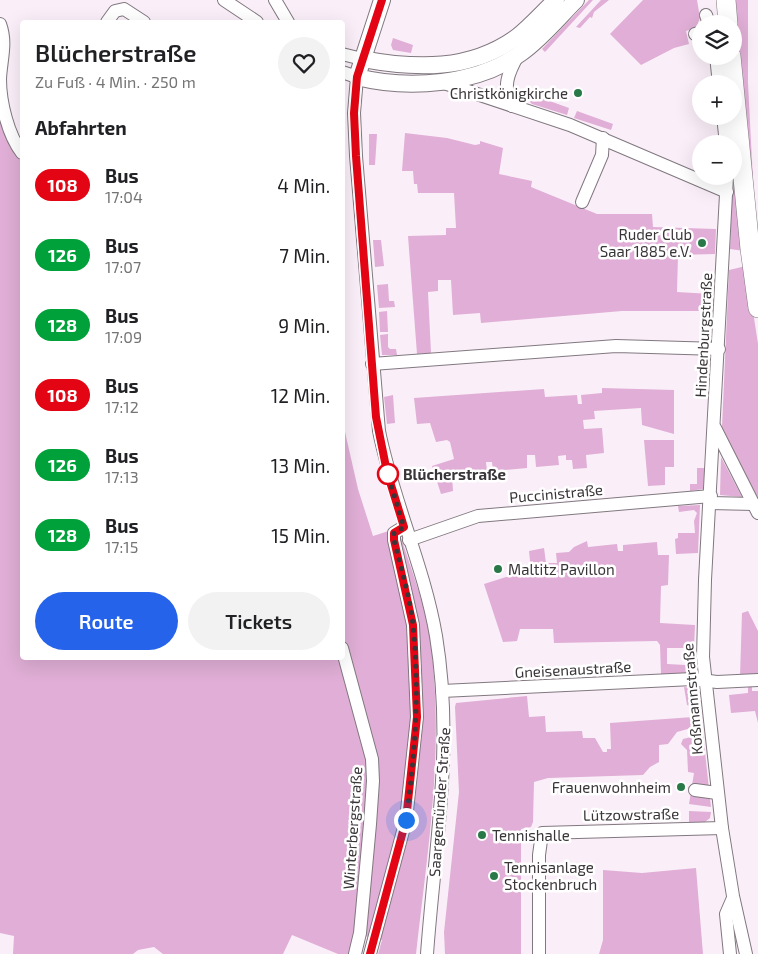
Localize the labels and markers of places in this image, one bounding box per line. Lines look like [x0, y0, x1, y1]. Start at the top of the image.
place label: Christkönigkirche [450, 84, 568, 102]
marker: Christkönigkirche [572, 87, 584, 99]
place label: Ruder Club Saar 1885 e.V. [600, 225, 692, 260]
marker: Ruder Club Saar 1885 e.V. [696, 237, 708, 249]
marker: Blücherstraße [377, 463, 399, 485]
place label: Blücherstraße [403, 465, 506, 483]
place label: Maltitz Pavillon [508, 560, 615, 578]
marker: Maltitz Pavillon [492, 563, 504, 575]
place label: Frauenwohnheim [552, 778, 671, 796]
marker: Frauenwohnheim [675, 781, 687, 793]
place label: Tennishalle [492, 826, 570, 844]
marker: Tennishalle [476, 829, 488, 841]
place label: Tennisanlage Stockenbruch [504, 858, 597, 893]
marker: Tennisanlage Stockenbruch [488, 870, 500, 882]

